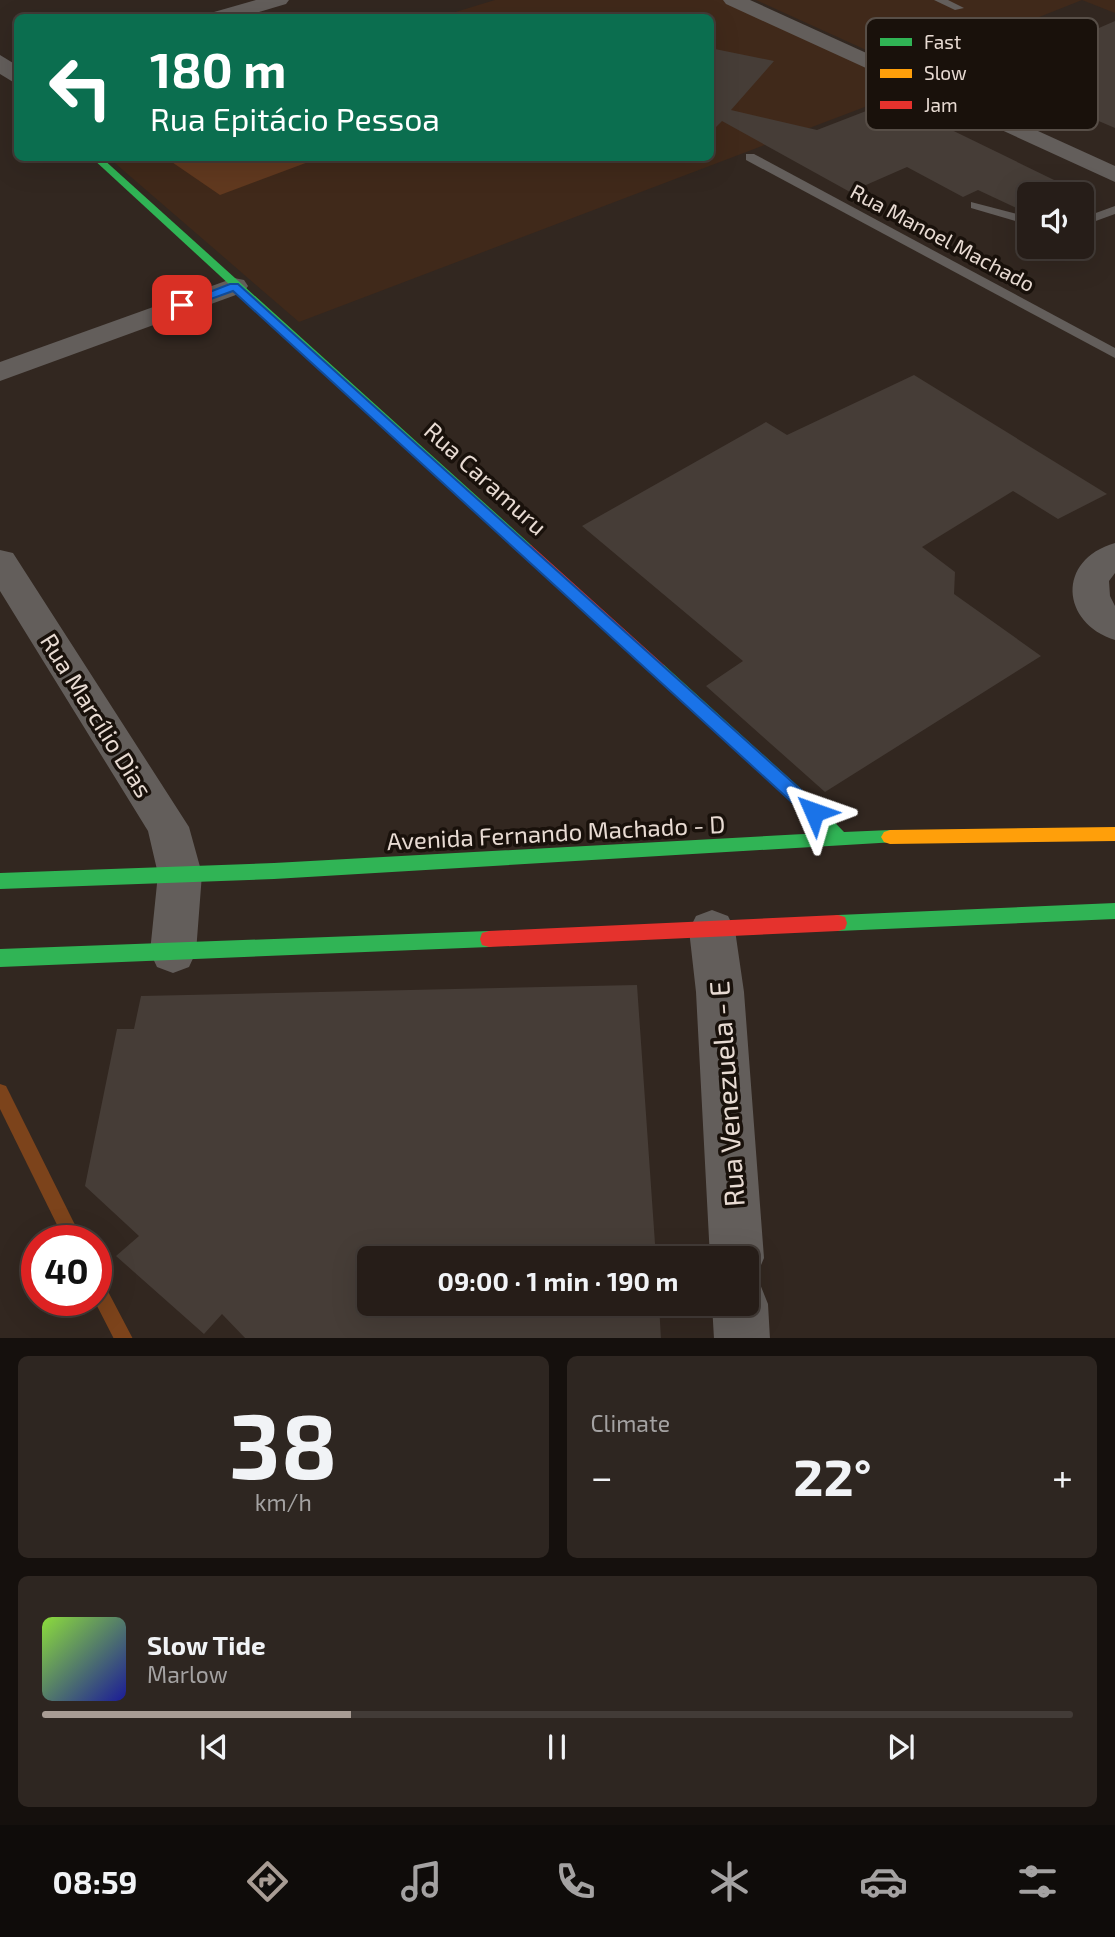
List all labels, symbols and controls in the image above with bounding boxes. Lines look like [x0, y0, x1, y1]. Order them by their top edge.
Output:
legend [866, 18, 1098, 130]
text: Fast [924, 30, 961, 53]
text: 180 m [150, 39, 286, 98]
icon: left [35, 42, 126, 133]
text: Slow [924, 61, 967, 84]
text: Jam [924, 93, 958, 116]
text: Rua Epitácio Pessoa [150, 99, 440, 137]
street label: Rua Manoel Machado [847, 178, 1039, 296]
map controls [1017, 182, 1094, 259]
button: sound [1017, 182, 1094, 259]
pin [152, 275, 212, 335]
icon: arrive [163, 286, 201, 324]
street label: Rua Caramuru [419, 415, 553, 541]
street label: Rua Marcílio Dias [35, 628, 159, 802]
position arrow [777, 775, 851, 849]
street label: Avenida Fernando Machado - D [386, 809, 726, 855]
street label: Rua Venezuela - E [701, 980, 751, 1208]
speed limit sign: 40 [21, 1225, 112, 1316]
text: 09:00 · 1 min · 190 m [438, 1265, 678, 1296]
text: 38 [229, 1388, 337, 1497]
text: Climate [591, 1409, 670, 1437]
text: 22° [793, 1444, 872, 1506]
text: − [591, 1453, 613, 1499]
text: + [1052, 1453, 1073, 1499]
text: km/h [255, 1488, 312, 1516]
text: Slow Tide [147, 1629, 266, 1660]
text: Marlow [147, 1660, 228, 1688]
icon: previous [195, 1728, 233, 1766]
icon: pause [538, 1728, 576, 1766]
icon: next [882, 1728, 920, 1766]
icon: directions [243, 1857, 292, 1906]
icon: music [397, 1857, 446, 1906]
icon: phone [551, 1857, 600, 1906]
icon: climate [705, 1857, 754, 1906]
icon: car [859, 1857, 908, 1906]
icon: filters [1013, 1857, 1062, 1906]
text: 08:59 [53, 1862, 137, 1900]

